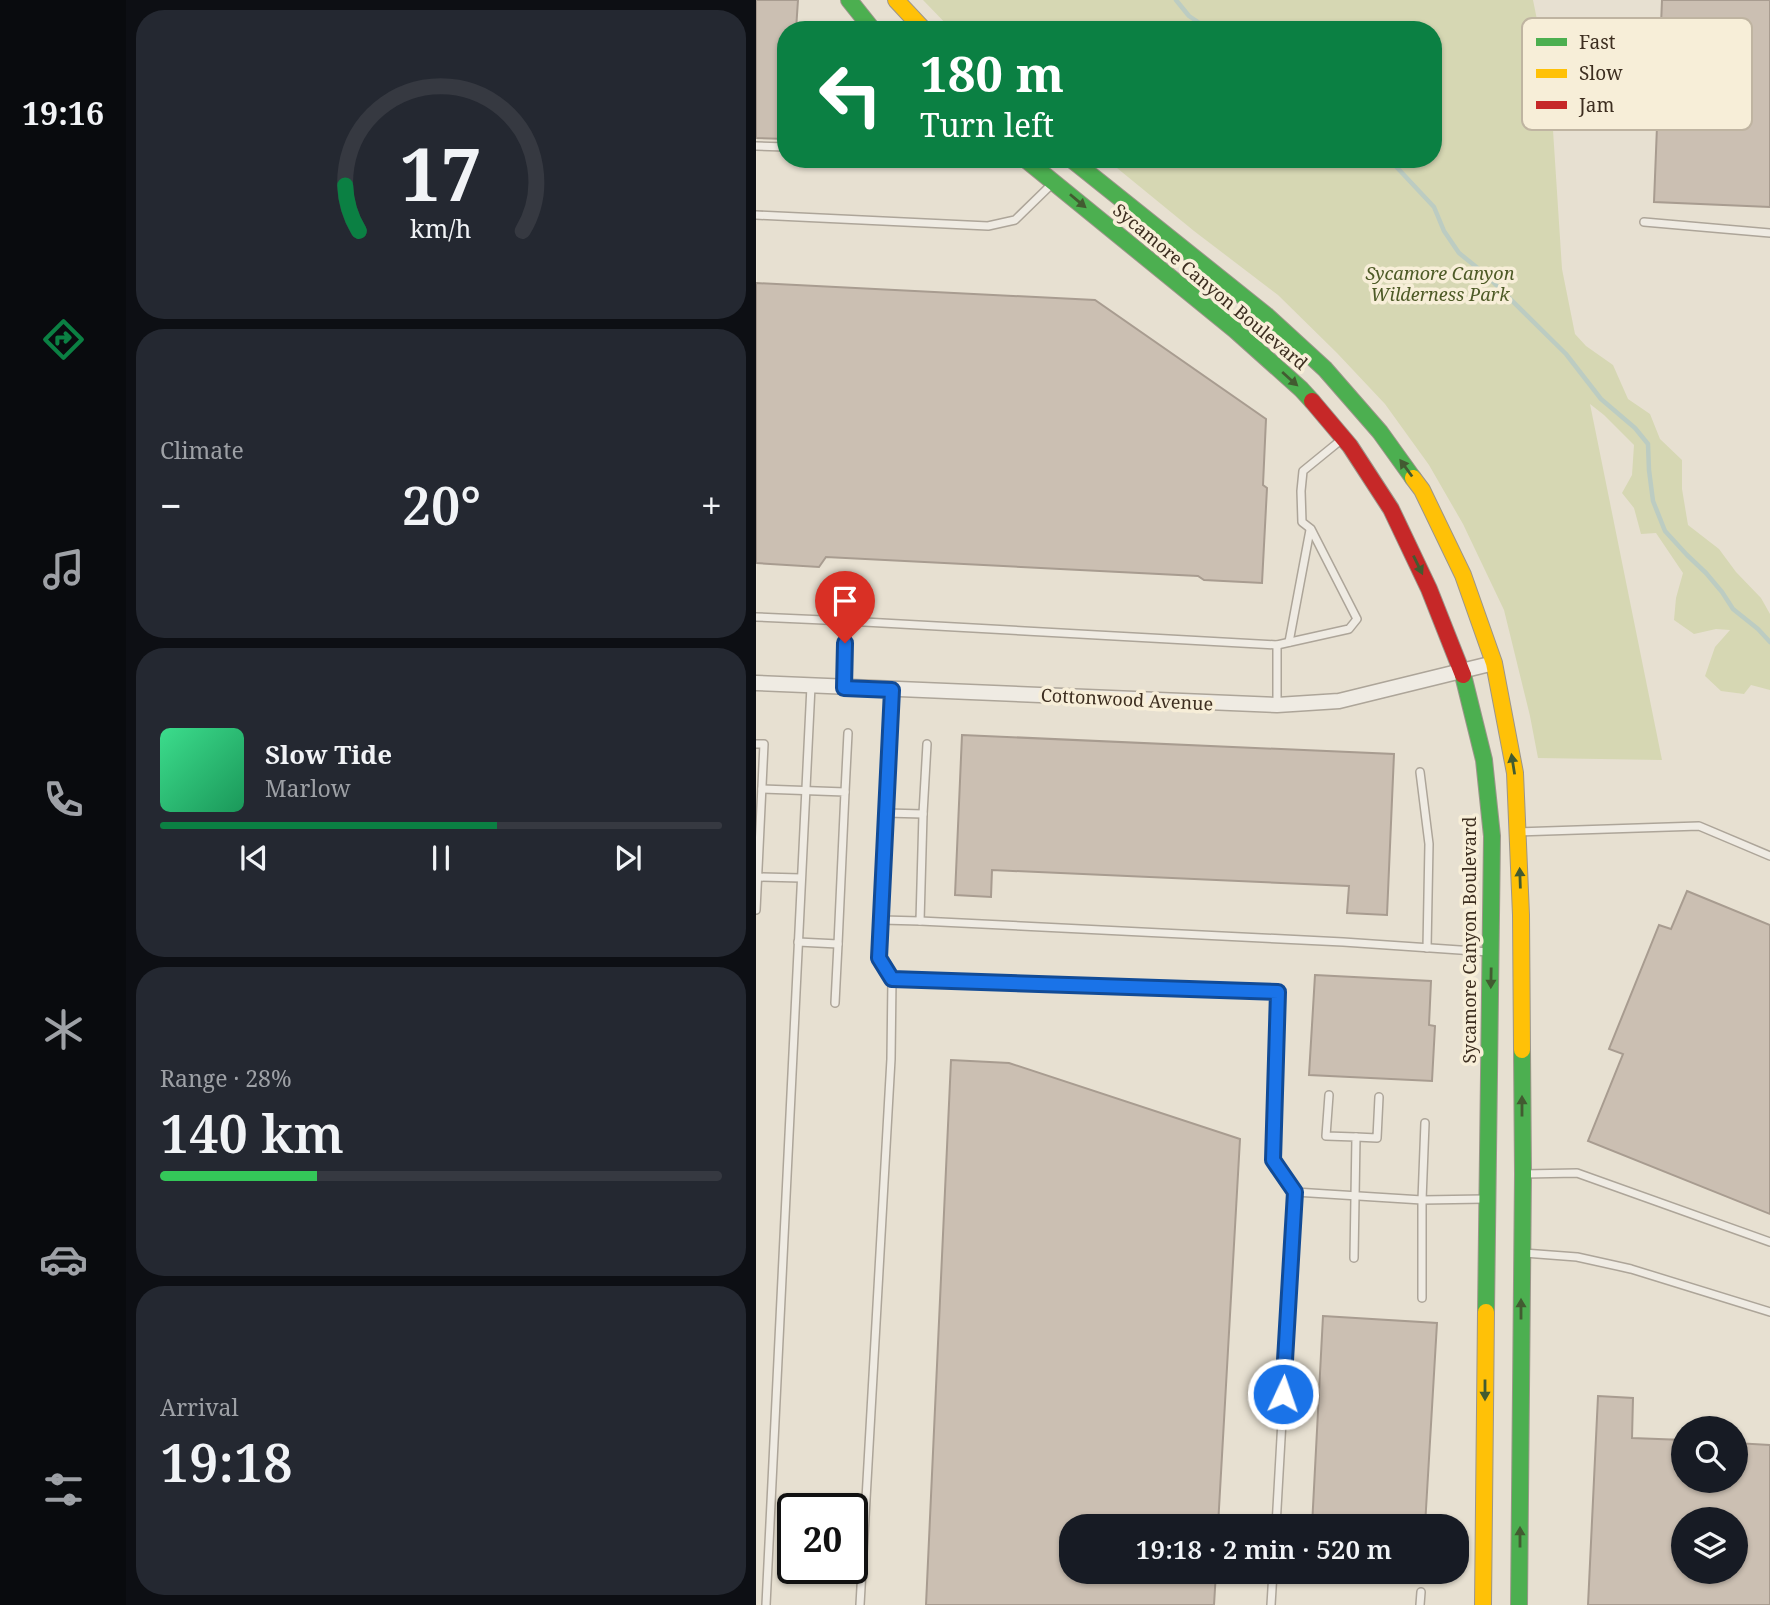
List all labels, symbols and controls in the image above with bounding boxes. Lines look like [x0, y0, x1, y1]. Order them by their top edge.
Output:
legend [1522, 18, 1752, 130]
text: Fast [1579, 29, 1616, 55]
text: 180 m [920, 40, 1064, 106]
icon: left [805, 49, 896, 140]
text: Slow [1579, 60, 1623, 86]
text: 19:16 [22, 91, 104, 134]
text: Jam [1578, 92, 1614, 118]
text: Turn left [920, 103, 1054, 146]
text: 17 [400, 123, 482, 222]
one-way arrow [1069, 194, 1087, 209]
street label: Sycamore Canyon Boulevard [1108, 198, 1313, 375]
text: km/h [410, 210, 472, 244]
park label: Sycamore Canyon Wilderness Park [1366, 261, 1515, 306]
icon: directions [39, 315, 88, 364]
one-way arrow [1281, 371, 1299, 387]
text: Climate [160, 434, 244, 466]
one-way arrow [1399, 459, 1413, 477]
text: 20° [402, 469, 481, 540]
text: − [160, 479, 182, 531]
text: + [701, 479, 722, 531]
icon: music [39, 545, 88, 594]
one-way arrow [1412, 555, 1424, 575]
pin [815, 571, 875, 643]
icon: arrive [826, 582, 864, 620]
street label: Cottonwood Avenue [1040, 683, 1214, 715]
text: Slow Tide [265, 736, 392, 772]
one-way arrow [1507, 753, 1518, 775]
text: Marlow [265, 772, 351, 804]
icon: phone [39, 775, 88, 824]
street label: Sycamore Canyon Boulevard [1457, 817, 1481, 1063]
icon: previous [235, 839, 273, 877]
icon: pause [422, 839, 460, 877]
icon: next [609, 839, 647, 877]
one-way arrow [1515, 867, 1526, 889]
one-way arrow [1485, 967, 1496, 989]
icon: climate [39, 1005, 88, 1054]
text: Range · 28% [160, 1062, 292, 1094]
one-way arrow [1516, 1095, 1528, 1117]
text: 140 km [160, 1097, 344, 1168]
icon: car [39, 1235, 88, 1284]
one-way arrow [1516, 1298, 1527, 1320]
position arrow [1246, 1357, 1320, 1431]
one-way arrow [1479, 1379, 1491, 1401]
text: Arrival [160, 1391, 239, 1423]
map controls [1671, 1416, 1748, 1584]
button: search [1671, 1416, 1748, 1493]
text: 19:18 [160, 1426, 293, 1497]
icon: filters [39, 1465, 88, 1514]
speed limit sign: 20 [777, 1493, 868, 1584]
button: layers [1671, 1507, 1748, 1584]
one-way arrow [1514, 1526, 1526, 1548]
text: 19:18 · 2 min · 520 m [1136, 1531, 1392, 1567]

